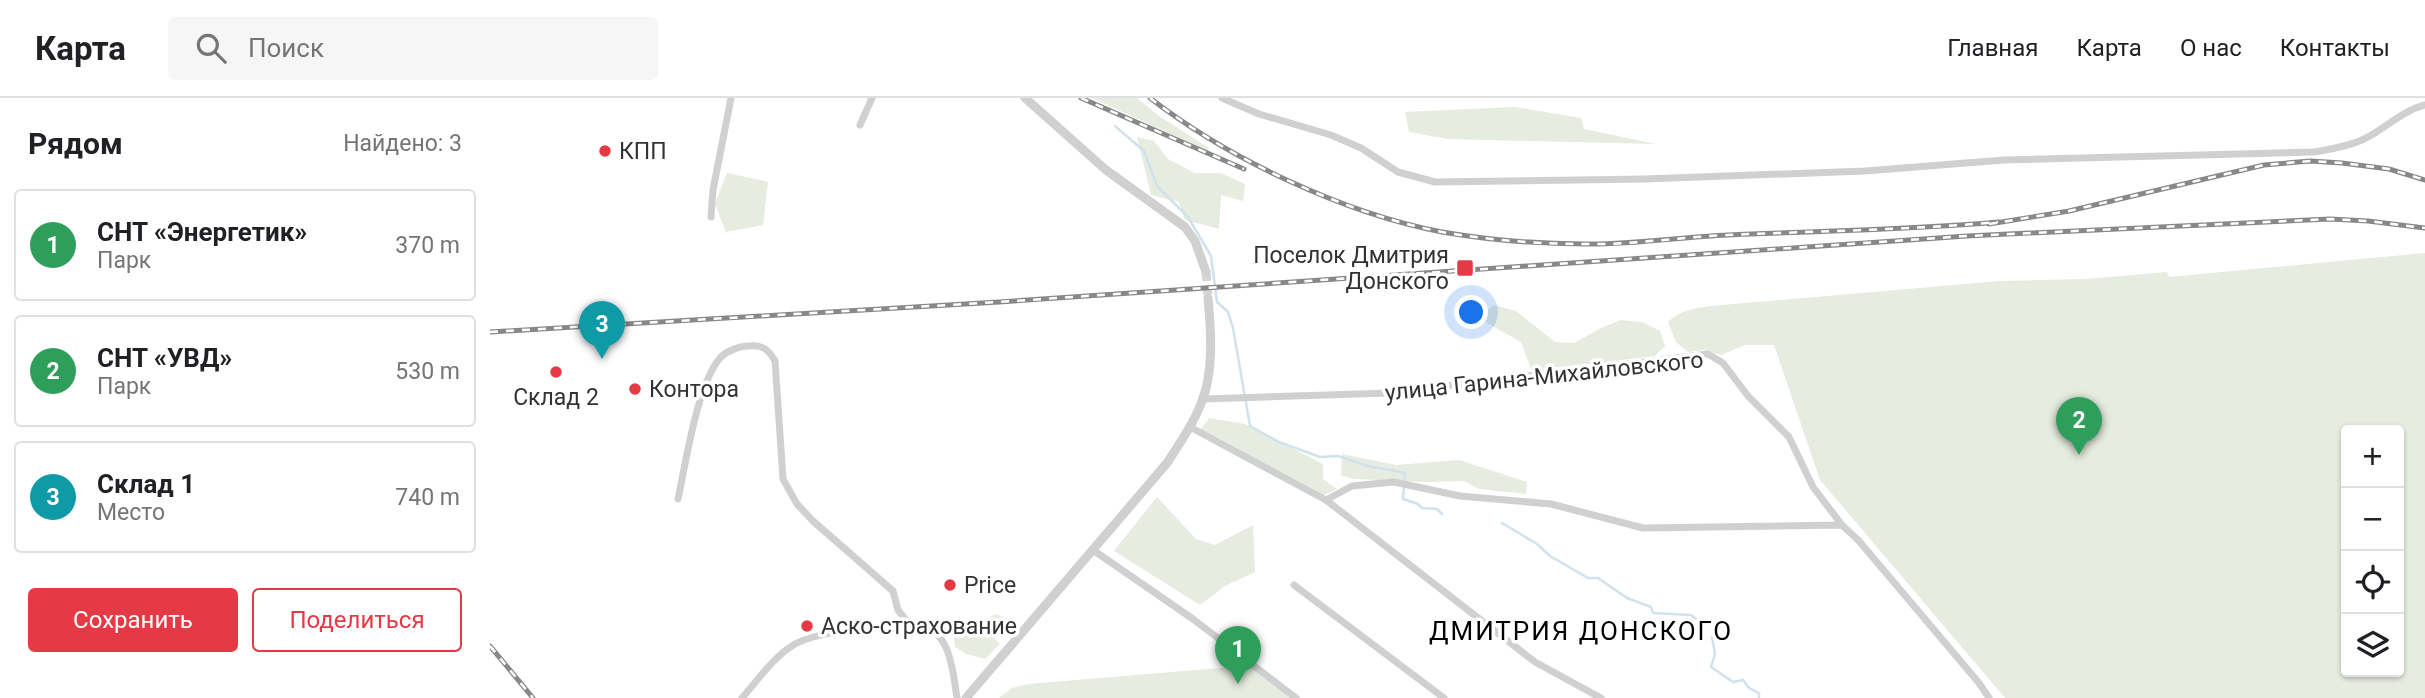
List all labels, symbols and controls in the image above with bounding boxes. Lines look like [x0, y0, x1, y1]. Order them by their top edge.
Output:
search box [168, 17, 658, 80]
text: Карта [35, 29, 126, 68]
icon: search [192, 29, 230, 67]
text: Поиск [248, 33, 324, 63]
text: Главная [1947, 34, 2038, 62]
text: Карта [2076, 34, 2142, 62]
text: О нас [2180, 34, 2242, 62]
text: Контакты [2280, 34, 2390, 62]
text: Рядом [28, 126, 123, 161]
text: Найдено: 3 [343, 130, 462, 157]
place label: КПП [619, 138, 667, 165]
marker: КПП [597, 143, 613, 159]
text: СНТ «Энергетик» [97, 217, 307, 247]
text: 1 [46, 232, 60, 259]
text: 370 m [395, 232, 460, 259]
place label: Поселок Дмитрия Донского [1253, 242, 1449, 295]
text: Парк [97, 247, 151, 274]
marker: Поселок Дмитрия Донского [1455, 258, 1475, 278]
your location [1454, 295, 1488, 329]
pin: 3 [579, 301, 625, 359]
text: СНТ «УВД» [97, 343, 232, 373]
street label: улица Гарина-Михайловского [1383, 346, 1705, 407]
text: 2 [46, 358, 60, 385]
text: 530 m [395, 358, 460, 385]
marker: Склад 2 [548, 364, 564, 380]
text: Парк [97, 373, 151, 400]
place label: Контора [649, 376, 739, 403]
marker: Контора [627, 381, 643, 397]
place label: Склад 2 [513, 384, 599, 411]
pin: 2 [2056, 397, 2102, 455]
map controls [2341, 425, 2404, 677]
button: + [2341, 425, 2404, 488]
text: Склад 1 [97, 469, 195, 499]
text: 3 [46, 484, 60, 511]
text: 740 m [395, 484, 460, 511]
button: − [2341, 488, 2404, 551]
text: Место [97, 499, 165, 526]
button: locate [2341, 551, 2404, 614]
place label: Price [964, 572, 1016, 599]
marker: Price [942, 577, 958, 593]
button: Сохранить [28, 588, 238, 652]
button: Поделиться [252, 588, 462, 652]
place label: Аско-страхование [821, 613, 1017, 640]
button: layers [2341, 614, 2404, 677]
district label: ДМИТРИЯ ДОНСКОГО [1429, 616, 1733, 646]
marker: Аско-страхование [799, 618, 815, 634]
pin: 1 [1215, 626, 1261, 684]

